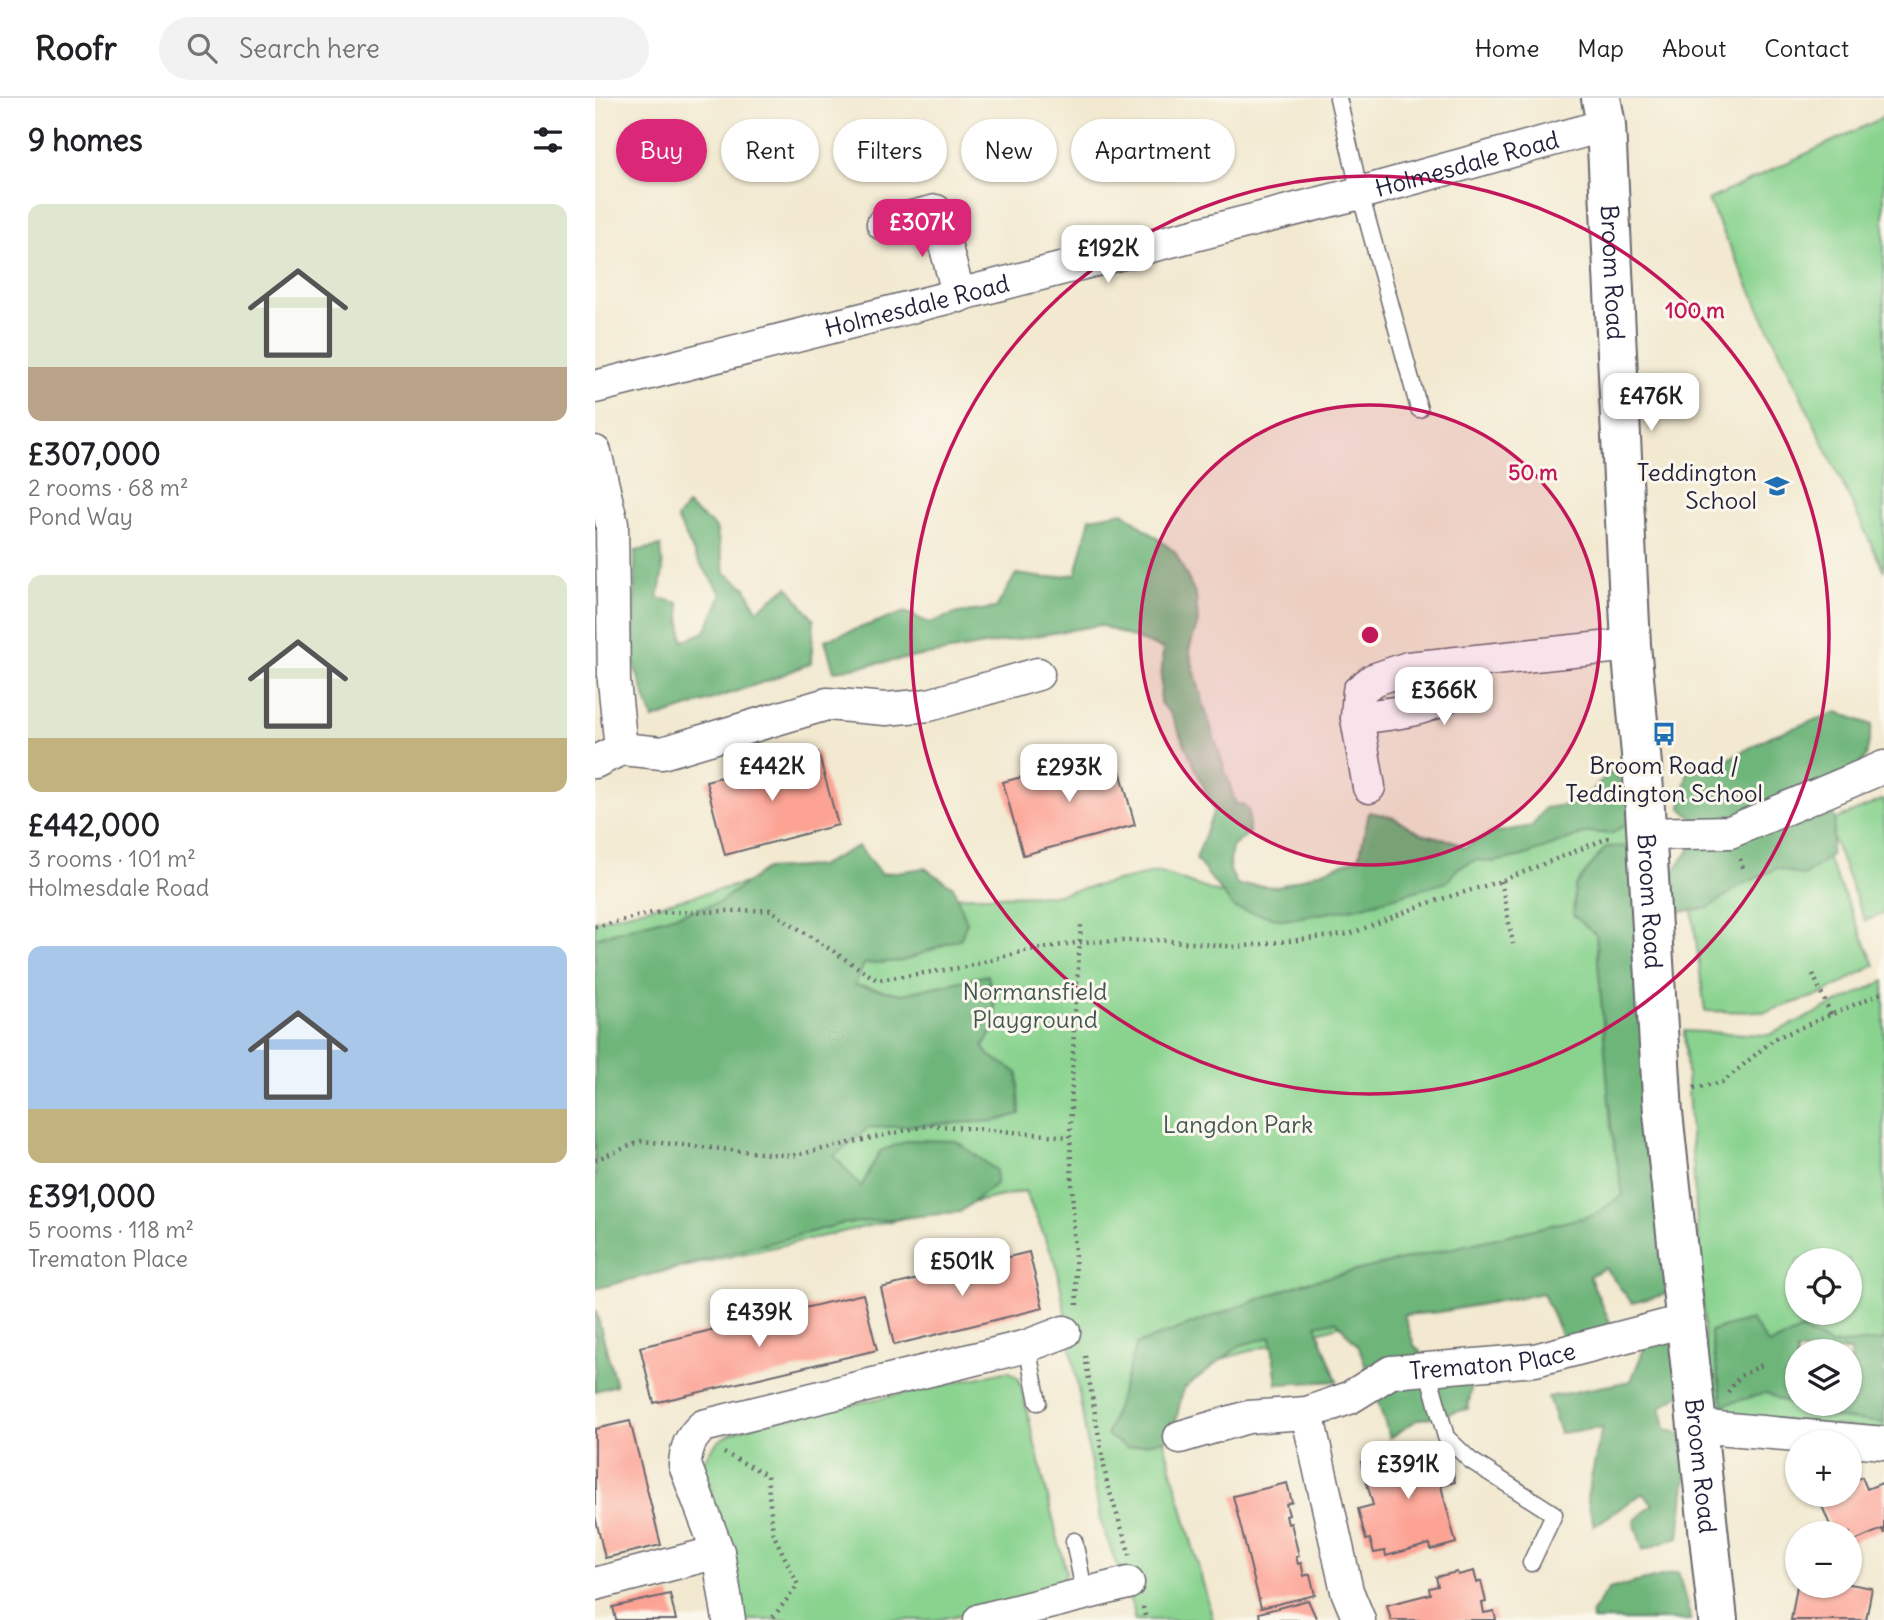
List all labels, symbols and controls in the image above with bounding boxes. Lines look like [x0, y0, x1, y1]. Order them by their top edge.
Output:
search box [159, 17, 649, 80]
text: Roofr [35, 27, 117, 69]
icon: search [183, 29, 221, 67]
text: Search here [239, 32, 380, 65]
text: Home [1475, 33, 1539, 63]
text: Map [1577, 33, 1624, 63]
text: About [1662, 33, 1726, 63]
text: Contact [1764, 33, 1849, 63]
chip: Buy [616, 119, 707, 182]
chip: Rent [721, 119, 819, 182]
chip: Filters [833, 119, 947, 182]
chip: New [961, 119, 1057, 182]
chip: Apartment [1071, 119, 1235, 182]
text: 9 homes [28, 121, 143, 159]
icon: filters [529, 121, 567, 159]
street label: Holmesdale Road [1372, 124, 1562, 203]
pin: £307K [873, 200, 971, 259]
street label: Broom Road [1595, 204, 1631, 341]
text: £307K [889, 207, 955, 236]
pin: £192K [1059, 226, 1157, 285]
text: £192K [1077, 233, 1139, 262]
icon: home [235, 250, 361, 376]
street label: Holmesdale Road [821, 268, 1012, 343]
text: 100 m [1665, 297, 1725, 324]
pin: £476K [1602, 374, 1700, 433]
text: £476K [1619, 381, 1683, 410]
text: £307,000 [28, 435, 161, 473]
place label: Teddington School [1637, 457, 1757, 515]
text: 50 m [1508, 459, 1558, 486]
school or university icon: Teddington School [1763, 472, 1791, 500]
text: 2 rooms · 68 m² [28, 473, 189, 502]
text: Pond Way [28, 502, 133, 531]
icon: home [235, 621, 361, 747]
centre of rings [1358, 623, 1382, 647]
pin: £366K [1395, 668, 1493, 727]
text: £366K [1411, 675, 1477, 704]
bus stop icon: Broom Road / Teddington School [1650, 720, 1678, 748]
pin: £442K [723, 744, 821, 803]
pin: £293K [1020, 744, 1118, 804]
place label: Broom Road / Teddington School [1565, 750, 1763, 808]
text: £442K [739, 751, 805, 780]
text: £293K [1036, 752, 1102, 781]
text: £442,000 [28, 806, 160, 844]
street label: Broom Road [1631, 833, 1669, 970]
text: 3 rooms · 101 m² [28, 844, 196, 873]
text: Holmesdale Road [28, 873, 209, 902]
park label: Normansfield Playground [963, 976, 1107, 1034]
icon: home [235, 992, 361, 1118]
park label: Langdon Park [1163, 1109, 1313, 1139]
text: £391,000 [28, 1177, 156, 1215]
text: 5 rooms · 118 m² [28, 1215, 194, 1244]
pin: £501K [913, 1238, 1011, 1298]
text: Trematon Place [28, 1244, 188, 1273]
text: £501K [930, 1246, 994, 1275]
map controls [1785, 1248, 1862, 1598]
button: locate [1785, 1248, 1862, 1325]
pin: £439K [710, 1290, 808, 1349]
text: £439K [726, 1297, 792, 1326]
street label: Trematon Place [1408, 1335, 1578, 1385]
button: layers [1785, 1339, 1862, 1416]
street label: Broom Road [1679, 1397, 1723, 1535]
button: + [1785, 1430, 1862, 1507]
pin: £391K [1359, 1442, 1457, 1501]
text: £391K [1377, 1449, 1439, 1478]
button: − [1785, 1521, 1862, 1598]

